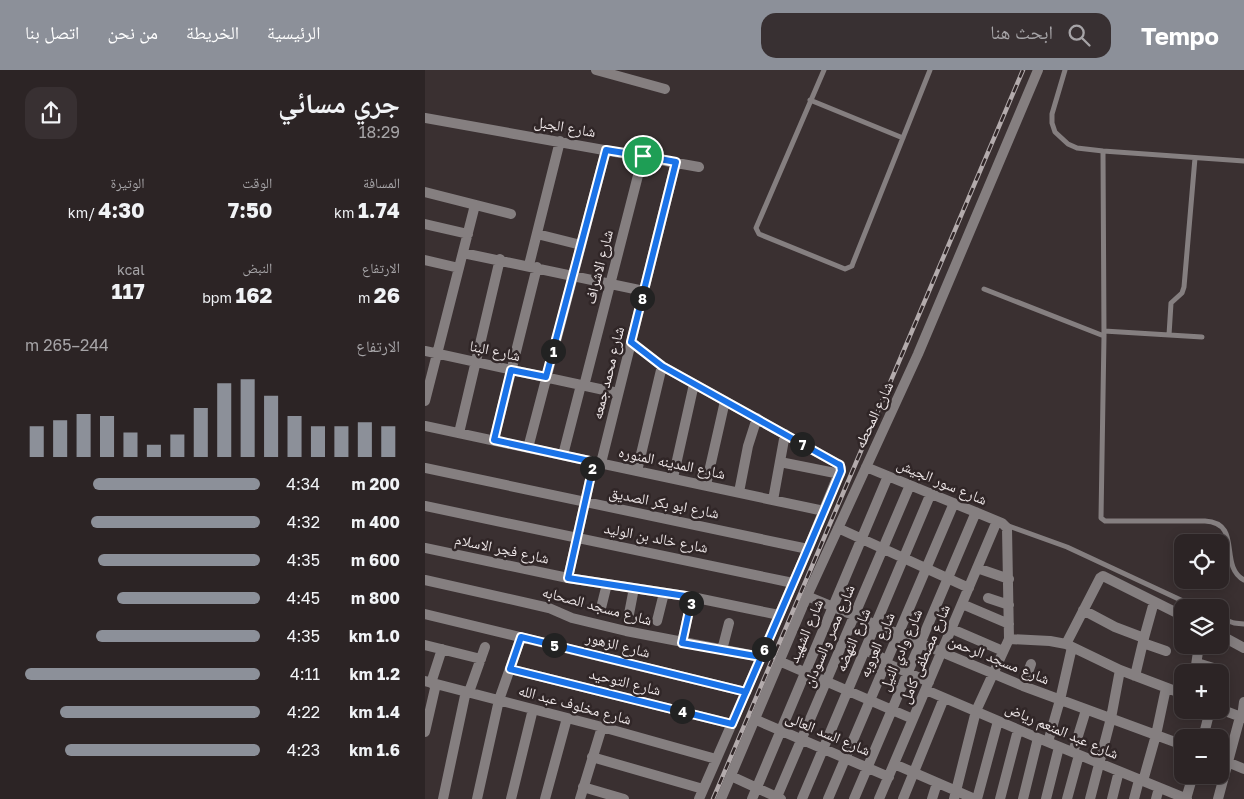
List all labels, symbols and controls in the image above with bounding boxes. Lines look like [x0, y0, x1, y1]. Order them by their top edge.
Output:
search box [761, 13, 1111, 58]
text: ابحث هنا [990, 20, 1053, 43]
text: اتصل بنا [25, 21, 79, 43]
text: من نحن [107, 21, 158, 43]
text: الخريطة [186, 21, 239, 43]
text: الرئيسية [267, 21, 320, 43]
icon: search [1065, 21, 1093, 49]
text: Tempo [1141, 21, 1219, 50]
text: جري مسائي [278, 86, 400, 119]
button: share [25, 87, 77, 139]
street label: شارع الجبل [533, 112, 598, 142]
text: 18:29 [359, 122, 400, 142]
pin [622, 135, 664, 177]
icon: arrive [629, 142, 657, 170]
text: الوتيرة [111, 174, 145, 191]
text: الوقت [242, 174, 272, 191]
text: المسافة [363, 174, 400, 191]
text: 4:30 [98, 197, 145, 223]
text: 7:50 [228, 197, 272, 223]
text: 1.74 [358, 197, 400, 223]
text: /km [68, 204, 98, 221]
text: km [334, 204, 358, 221]
street label: شارع الاشراف [580, 228, 618, 306]
text: النبض [242, 259, 272, 276]
text: الارتفاع [362, 259, 400, 276]
text: kcal [117, 261, 145, 278]
text: 117 [112, 278, 145, 304]
text: 162 [235, 282, 272, 308]
text: 26 [374, 282, 400, 308]
pin: 8 [629, 286, 655, 310]
text: bpm [202, 289, 235, 306]
text: m [358, 289, 374, 306]
text: 8 [638, 290, 647, 307]
street label: شارع محمد جمعه [587, 324, 629, 421]
text: 244–265 m [25, 335, 109, 355]
text: الارتفاع [356, 336, 400, 356]
street label: شارع البنا [468, 336, 522, 366]
pin: 1 [541, 338, 565, 364]
text: 1 [550, 343, 557, 360]
street label: شارع المحطه [850, 378, 898, 452]
pin: 7 [789, 432, 815, 456]
text: 7 [799, 436, 806, 453]
street label: شارع المدينه المنوره [617, 442, 727, 484]
street label: شارع سور الجيش [894, 454, 990, 510]
pin: 2 [579, 456, 605, 480]
text: 2 [588, 460, 597, 477]
text: 4:34 [286, 474, 320, 494]
text: 200 m [351, 474, 400, 494]
street label: شارع ابو بكر الصديق [607, 483, 721, 524]
text: 4:32 [287, 512, 320, 532]
text: 400 m [351, 512, 400, 532]
street label: شارع خالد بن الوليد [602, 518, 710, 558]
street label: شارع فجر الاسلام [453, 529, 551, 569]
map controls [1174, 534, 1229, 784]
button: locate [1174, 534, 1229, 589]
text: 4:35 [287, 550, 320, 570]
text: 600 m [351, 550, 400, 570]
street label: شارع مصر والسودان [798, 581, 860, 690]
street label: شارع مسجد الصحابه [540, 582, 654, 630]
text: 4:45 [286, 588, 320, 608]
text: 800 m [351, 588, 400, 608]
pin: 3 [679, 590, 703, 616]
text: 3 [687, 595, 696, 612]
street label: شارع الشهيد [784, 596, 828, 666]
button: layers [1174, 599, 1229, 654]
street label: شارع مصطفى كامل [895, 601, 955, 707]
street label: شارع النهضه [831, 605, 875, 675]
street label: شارع وادي النيل [875, 606, 929, 695]
street label: شارع العروبه [854, 609, 900, 681]
text: 4:35 [287, 626, 320, 646]
text: 1.0 km [349, 626, 400, 646]
street label: شارع الزهور [583, 627, 652, 663]
street label: شارع مسجد الرحمن [946, 631, 1053, 689]
pin: 5 [541, 632, 567, 658]
pin: 6 [751, 636, 777, 662]
text: 5 [550, 637, 559, 654]
text: 6 [760, 641, 769, 658]
street label: شارع التوحيد [587, 663, 663, 701]
text: 4:11 [290, 664, 320, 684]
text: 1.2 km [350, 664, 400, 684]
button: + [1174, 664, 1229, 719]
street label: شارع مخلوف عبد الله [516, 680, 634, 730]
pin: 4 [669, 698, 695, 724]
street label: شارع عبد المنعم رياض [1002, 698, 1122, 764]
text: 4:22 [287, 702, 320, 722]
text: 1.4 km [349, 702, 400, 722]
text: 4 [678, 703, 687, 720]
street label: شارع السد العالى [783, 707, 873, 761]
button: − [1174, 729, 1229, 784]
text: 4:23 [287, 740, 320, 760]
text: 1.6 km [349, 740, 400, 760]

